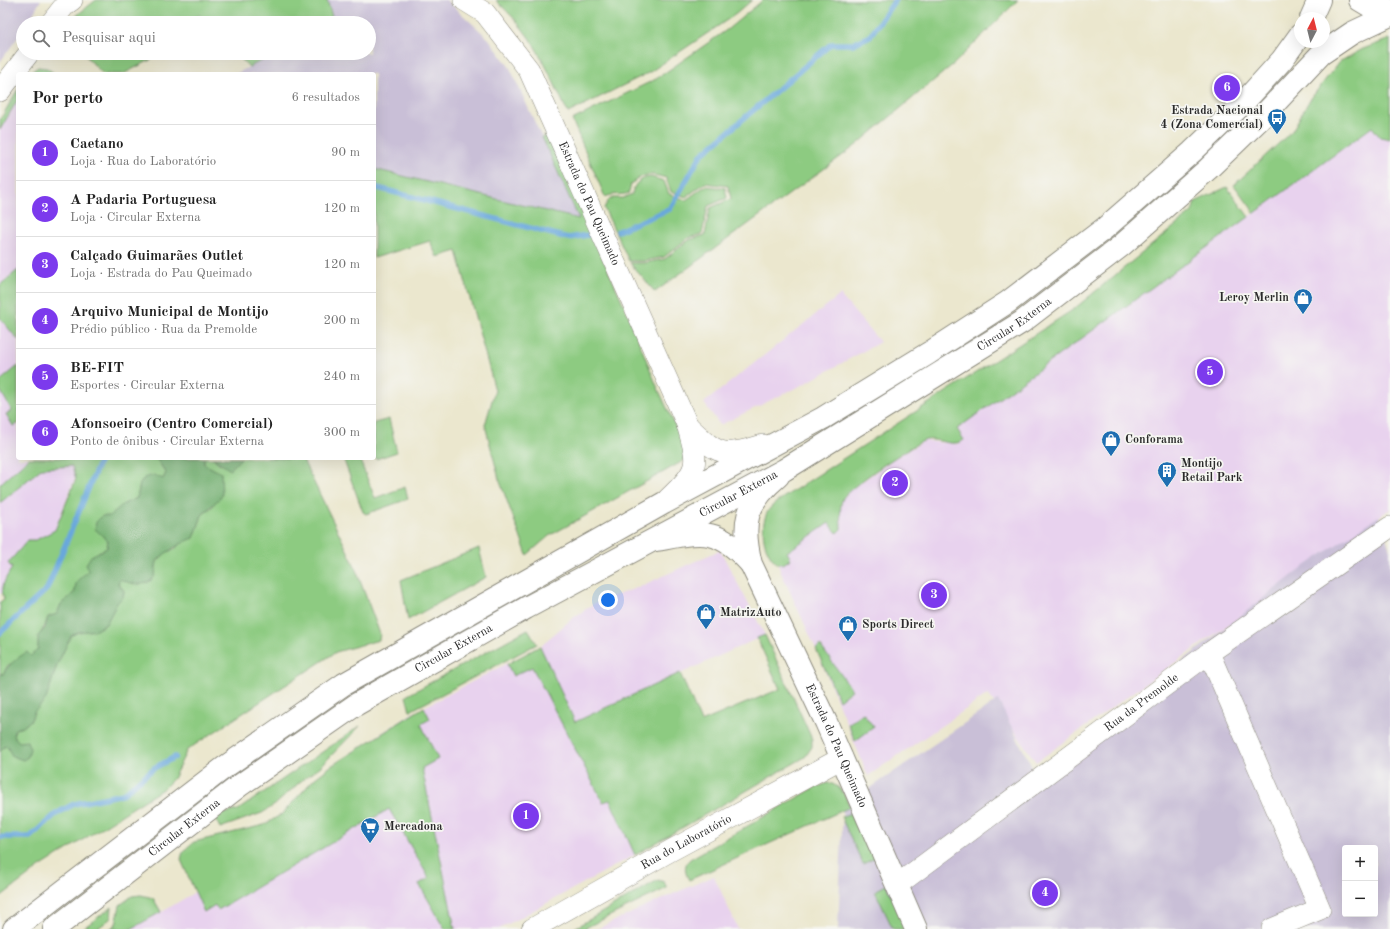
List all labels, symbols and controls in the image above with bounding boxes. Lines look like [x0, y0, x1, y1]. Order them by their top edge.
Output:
north arrow [1294, 12, 1330, 48]
search box [16, 16, 376, 60]
icon: search [30, 27, 52, 49]
text: Pesquisar aqui [62, 31, 156, 46]
pin: 6 [1214, 73, 1240, 103]
text: Por perto [32, 90, 103, 107]
text: 6 resultados [292, 91, 360, 104]
place label: Estrada Nacional 4 (Zona Comercial) [1160, 105, 1263, 131]
bus stop icon: Estrada Nacional 4 (Zona Comercial) [1266, 107, 1288, 135]
text: Caetano [70, 137, 124, 152]
street label: Estrada do Pau Queimado [556, 140, 622, 267]
text: 1 [41, 146, 49, 159]
text: 90 m [331, 146, 360, 159]
text: Loja · Rua do Laboratório [70, 155, 216, 168]
text: A Padaria Portuguesa [70, 193, 217, 208]
text: 2 [41, 202, 49, 215]
text: 120 m [323, 202, 360, 215]
text: Loja · Circular Externa [70, 211, 201, 224]
text: Calçado Guimarães Outlet [70, 249, 243, 264]
text: 3 [41, 258, 49, 271]
text: 120 m [323, 258, 360, 271]
text: Loja · Estrada do Pau Queimado [70, 267, 252, 280]
shop icon: Leroy Merlin [1292, 287, 1314, 315]
place label: Leroy Merlin [1219, 292, 1289, 304]
street label: Circular Externa [975, 295, 1054, 354]
text: Arquivo Municipal de Montijo [70, 305, 269, 320]
text: 4 [41, 314, 49, 327]
text: 200 m [323, 314, 360, 327]
text: Prédio público · Rua da Premolde [70, 323, 257, 336]
pin: 5 [1197, 357, 1223, 387]
text: BE-FIT [70, 361, 124, 376]
text: 5 [41, 370, 49, 383]
text: 240 m [323, 370, 360, 383]
text: Esportes · Circular Externa [70, 379, 224, 392]
text: Afonsoeiro (Centro Comercial) [70, 417, 273, 432]
text: 6 [41, 426, 49, 439]
text: 300 m [323, 426, 360, 439]
shop icon: Conforama [1100, 429, 1122, 457]
place label: Conforama [1125, 434, 1183, 446]
text: Ponto de ônibus · Circular Externa [70, 435, 264, 448]
place label: Montijo Retail Park [1181, 458, 1243, 484]
building icon: Montijo Retail Park [1156, 460, 1178, 488]
street label: Circular Externa [697, 468, 780, 520]
pin: 2 [882, 468, 908, 498]
pin: 3 [921, 580, 947, 610]
your location [598, 590, 618, 610]
shop icon: MatrizAuto [695, 602, 717, 630]
place label: MatrizAuto [720, 607, 782, 619]
shop icon: Sports Direct [837, 614, 859, 642]
place label: Sports Direct [862, 619, 935, 631]
street label: Circular Externa [413, 622, 495, 676]
street label: Rua da Premolde [1102, 671, 1181, 734]
street label: Estrada do Pau Queimado [803, 682, 869, 810]
street label: Circular Externa [146, 797, 223, 859]
pin: 1 [513, 801, 539, 831]
street label: Rua do Laboratório [639, 813, 734, 872]
supermarket icon: Mercadona [359, 816, 381, 844]
place label: Mercadona [384, 821, 443, 833]
map controls [1342, 845, 1378, 917]
button: + [1342, 845, 1378, 881]
pin: 4 [1032, 878, 1058, 908]
button: − [1342, 881, 1378, 917]

